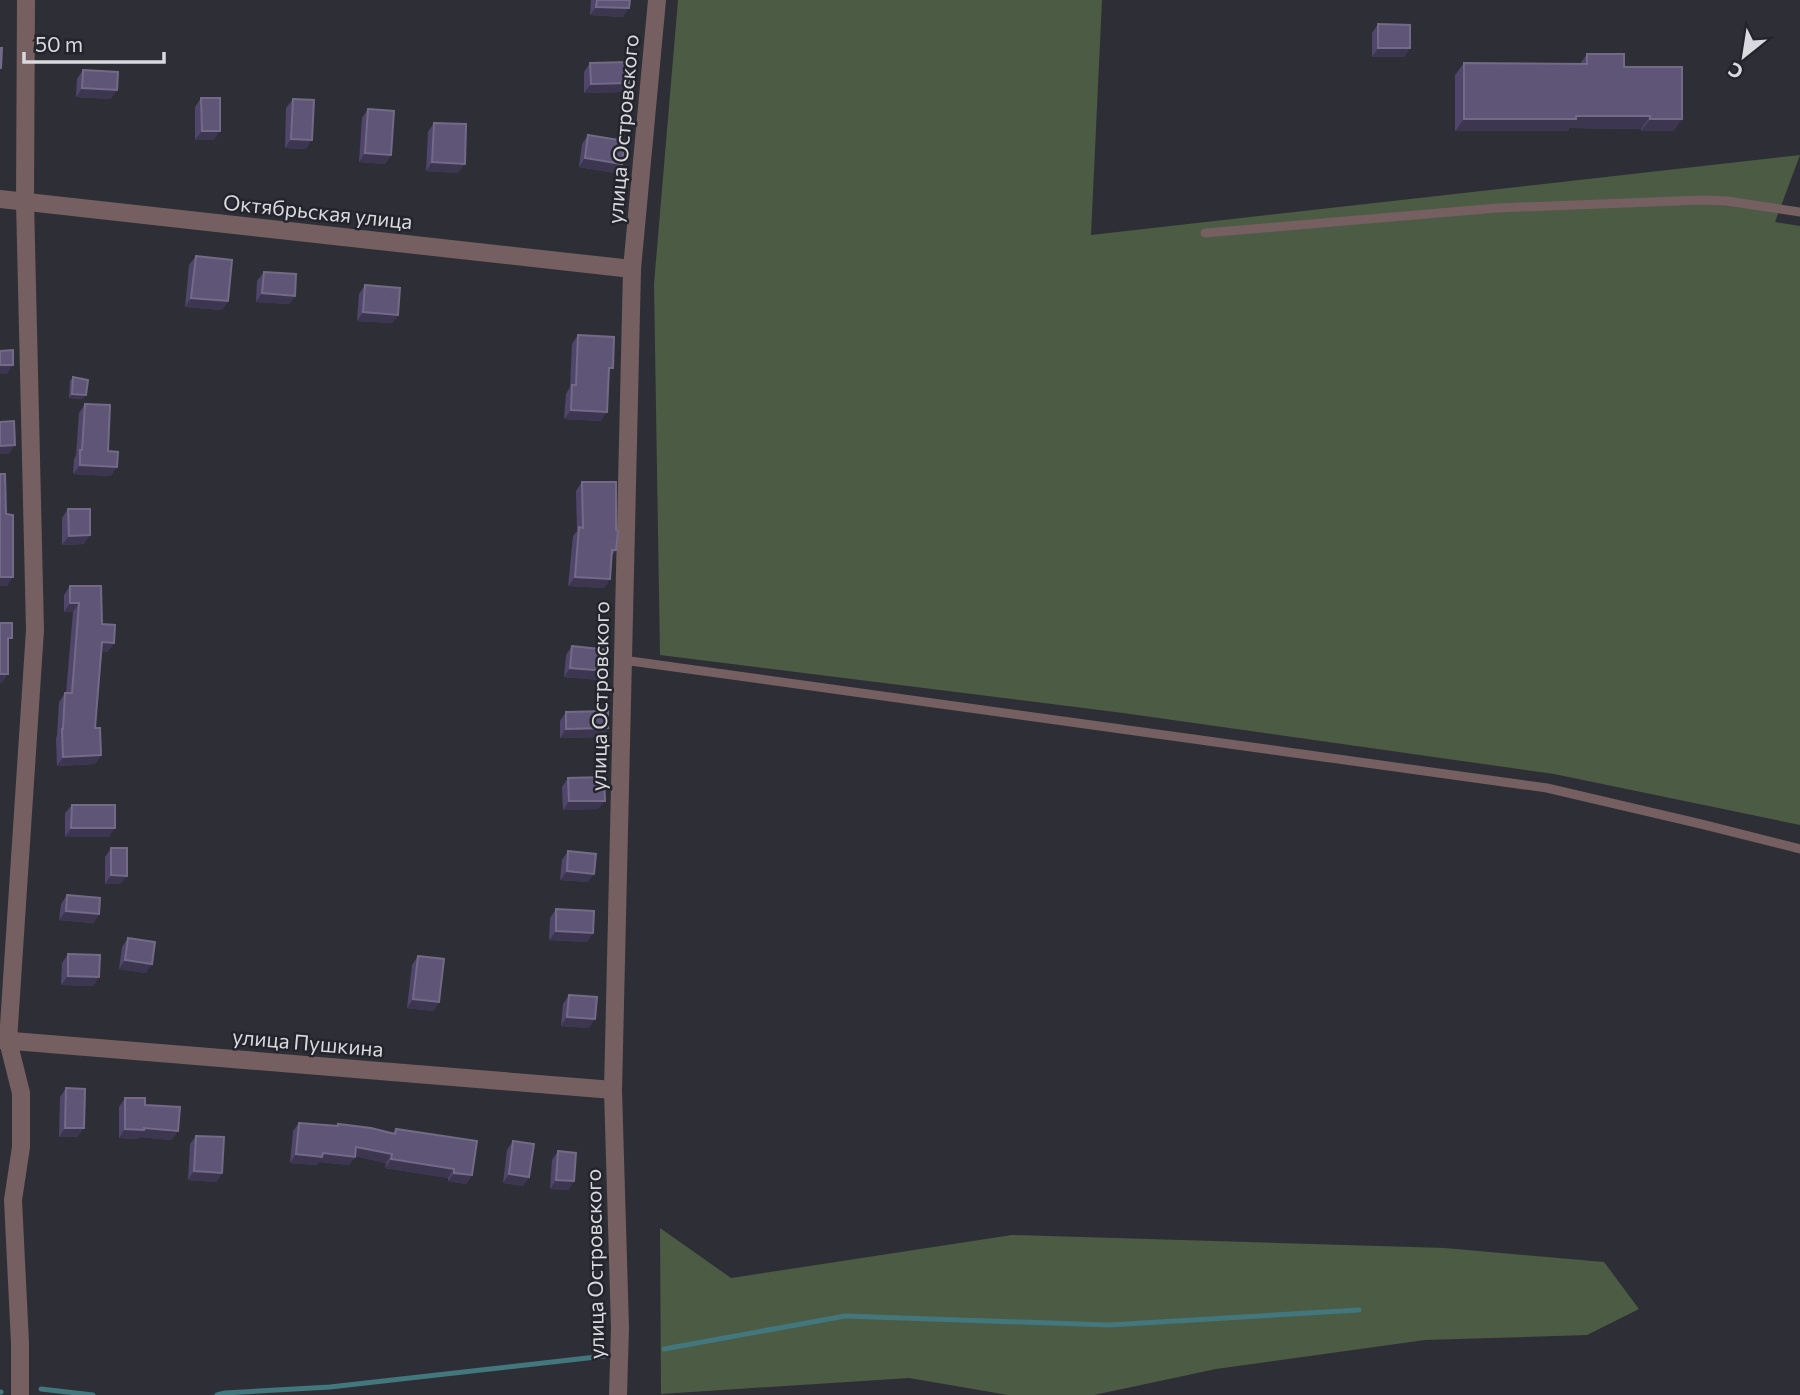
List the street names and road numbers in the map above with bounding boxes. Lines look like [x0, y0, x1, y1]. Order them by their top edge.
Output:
street label: улица Островского [601, 33, 643, 225]
street label: Октябрьская улица [222, 189, 414, 233]
street label: улица Островского [585, 601, 613, 791]
street label: улица Пушкина [231, 1023, 385, 1061]
street label: улица Островского [580, 1169, 608, 1359]

